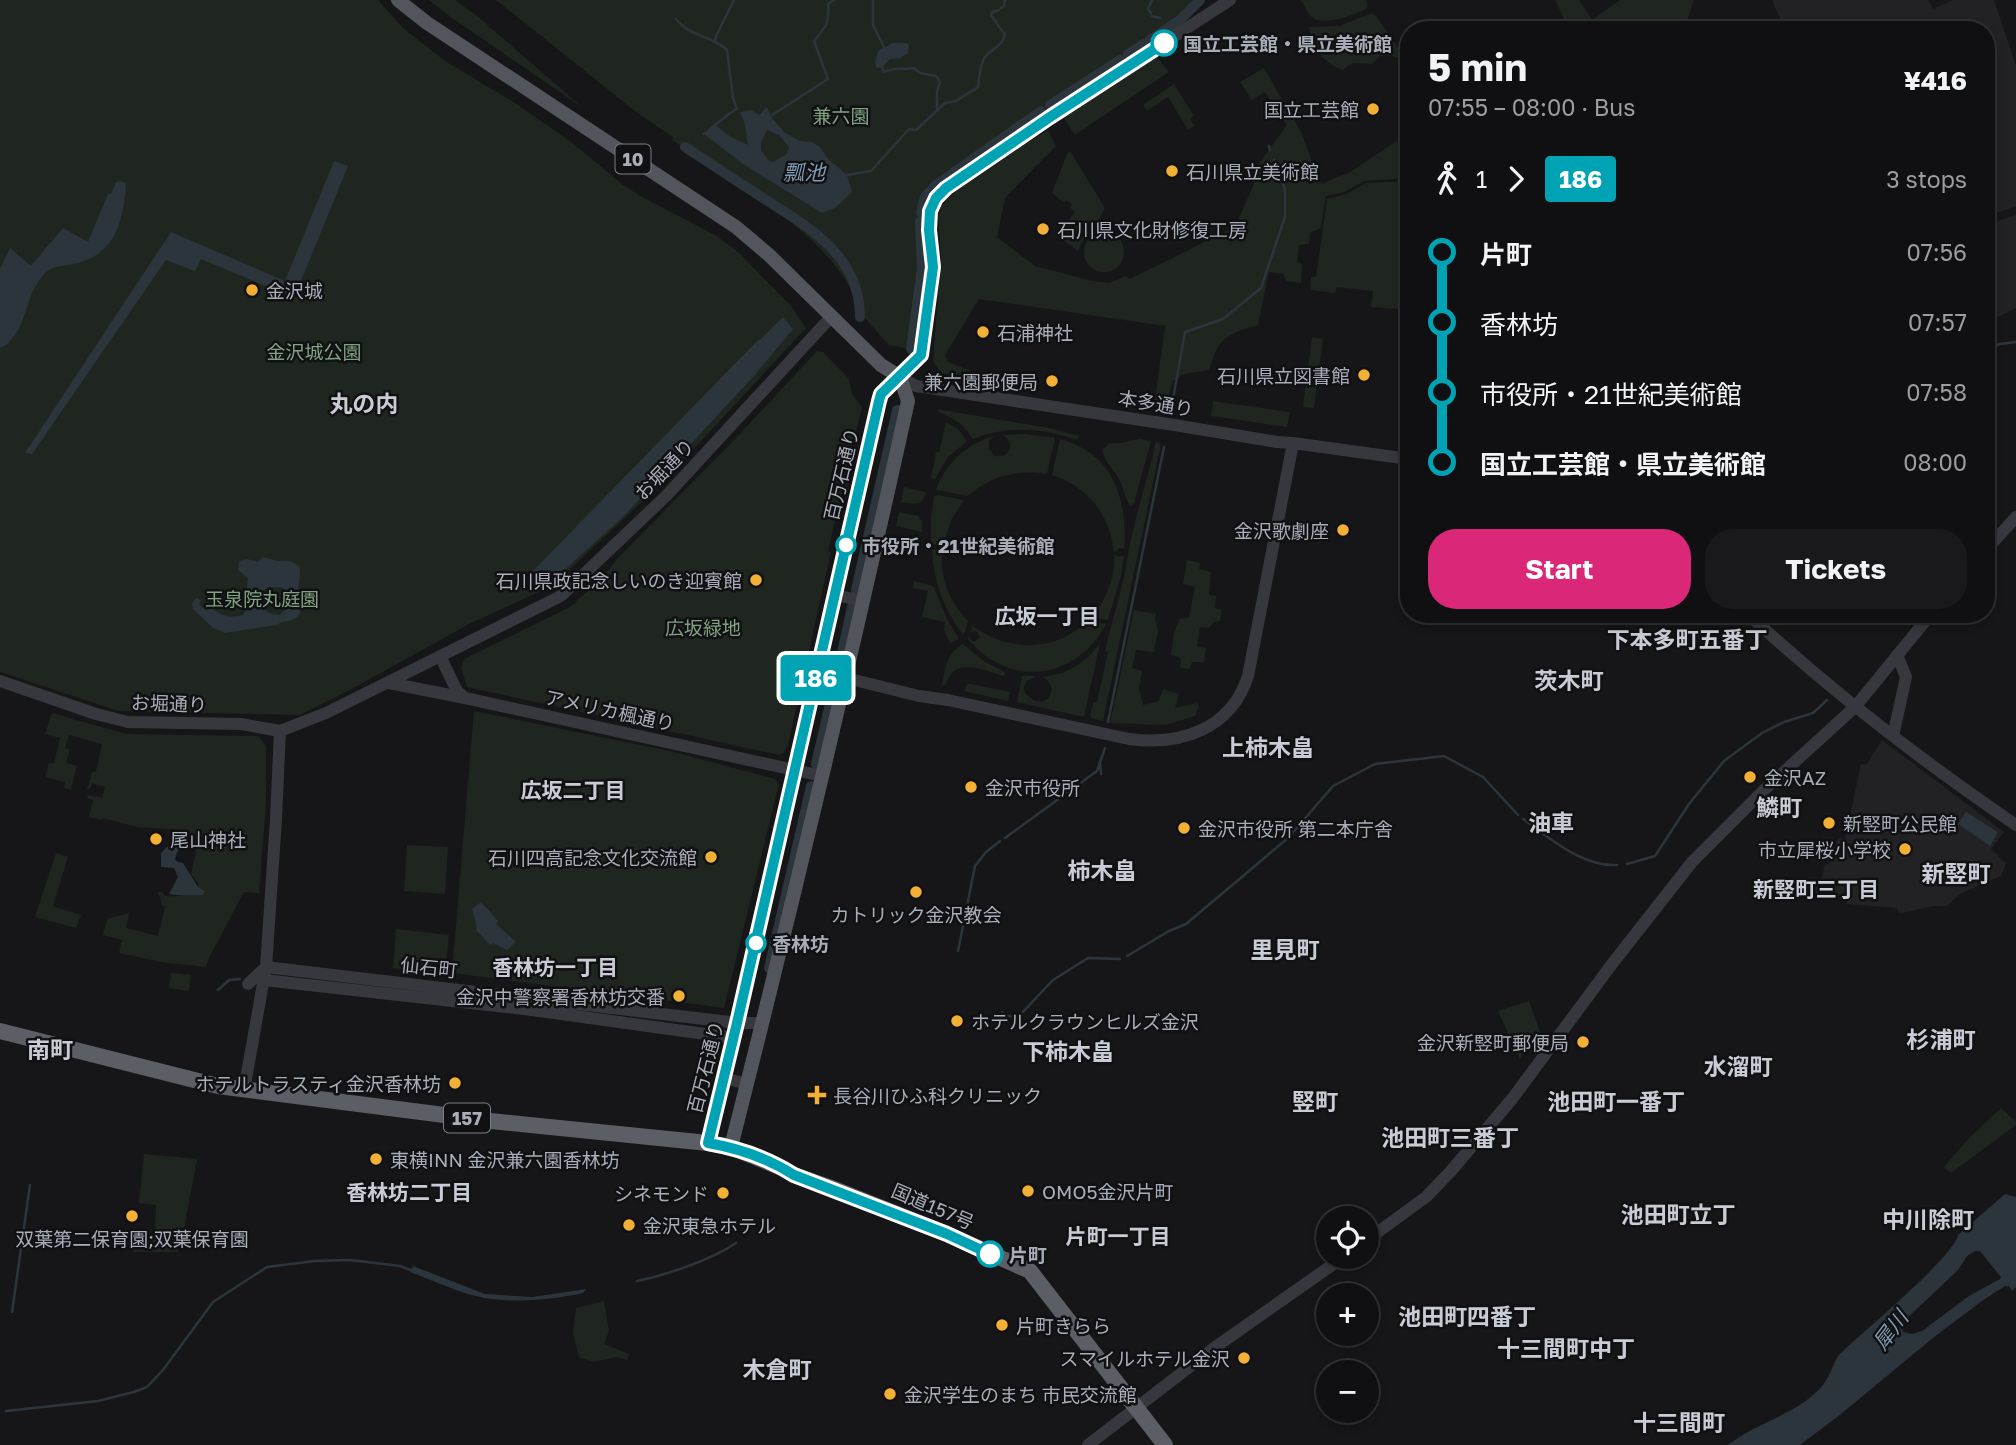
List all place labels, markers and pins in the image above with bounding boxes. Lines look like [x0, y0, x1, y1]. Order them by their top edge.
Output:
marker: 国立工芸館・県立美術館 [1151, 30, 1177, 56]
place label: 国立工芸館・県立美術館 [1183, 32, 1392, 55]
place label: 国立工芸館 [1264, 98, 1359, 121]
marker: 国立工芸館 [1365, 101, 1381, 117]
place label: 石川県立美術館 [1186, 160, 1319, 183]
marker: 石川県立美術館 [1164, 163, 1180, 179]
place label: 石川県文化財修復工房 [1057, 218, 1247, 241]
marker: 石川県文化財修復工房 [1035, 221, 1051, 237]
place label: 金沢城 [266, 279, 323, 302]
marker: 金沢城 [244, 282, 260, 298]
place label: 石浦神社 [997, 321, 1073, 344]
marker: 石浦神社 [975, 324, 991, 340]
place label: 石川県立図書館 [1217, 364, 1350, 387]
marker: 石川県立図書館 [1356, 367, 1372, 383]
place label: 兼六園郵便局 [924, 370, 1038, 393]
marker: 兼六園郵便局 [1044, 373, 1060, 389]
place label: 金沢歌劇座 [1234, 519, 1329, 542]
marker: 金沢歌劇座 [1335, 522, 1351, 538]
place label: 市役所・21世紀美術館 [862, 534, 1054, 557]
marker: 市役所・21世紀美術館 [836, 535, 856, 555]
place label: 石川県政記念しいのき迎賓館 [496, 569, 742, 592]
marker: 石川県政記念しいのき迎賓館 [748, 572, 764, 588]
place label: 金沢AZ [1764, 766, 1826, 789]
marker: 金沢AZ [1742, 769, 1758, 785]
place label: 金沢市役所 [985, 776, 1080, 799]
marker: 金沢市役所 [963, 779, 979, 795]
place label: 新竪町公民館 [1843, 812, 1957, 835]
marker: 新竪町公民館 [1821, 815, 1837, 831]
place label: 金沢市役所 第二本庁舎 [1198, 817, 1393, 840]
marker: 金沢市役所 第二本庁舎 [1176, 820, 1192, 836]
place label: 尾山神社 [170, 828, 246, 851]
marker: 尾山神社 [148, 831, 164, 847]
place label: 市立犀桜小学校 [1758, 838, 1891, 861]
marker: 市立犀桜小学校 [1897, 841, 1913, 857]
place label: 石川四高記念文化交流館 [488, 846, 697, 869]
marker: 石川四高記念文化交流館 [703, 849, 719, 865]
marker: カトリック金沢教会 [908, 884, 924, 900]
place label: カトリック金沢教会 [830, 903, 1002, 926]
place label: 香林坊 [772, 932, 829, 955]
marker: 香林坊 [746, 933, 766, 953]
place label: 金沢中警察署香林坊交番 [456, 985, 665, 1008]
marker: 金沢中警察署香林坊交番 [671, 988, 687, 1004]
place label: ホテルクラウンヒルズ金沢 [971, 1010, 1199, 1033]
marker: ホテルクラウンヒルズ金沢 [949, 1013, 965, 1029]
place label: 金沢新竪町郵便局 [1417, 1031, 1569, 1054]
marker: 金沢新竪町郵便局 [1575, 1034, 1591, 1050]
place label: ホテルトラスティ金沢香林坊 [196, 1072, 441, 1095]
marker: ホテルトラスティ金沢香林坊 [447, 1075, 463, 1091]
place label: 長谷川ひふ科クリニック [833, 1084, 1042, 1107]
marker: 長谷川ひふ科クリニック [807, 1085, 827, 1105]
place label: 東横INN 金沢兼六園香林坊 [390, 1148, 620, 1171]
marker: 東横INN 金沢兼六園香林坊 [368, 1151, 384, 1167]
place label: OMO5金沢片町 [1042, 1180, 1173, 1203]
place label: シネモンド [614, 1182, 709, 1205]
marker: OMO5金沢片町 [1020, 1183, 1036, 1199]
marker: シネモンド [715, 1185, 731, 1201]
marker: 双葉第二保育園;双葉保育園 [124, 1208, 140, 1224]
place label: 金沢東急ホテル [643, 1214, 776, 1237]
marker: 金沢東急ホテル [621, 1217, 637, 1233]
place label: 双葉第二保育園;双葉保育園 [15, 1227, 249, 1250]
marker: 片町 [977, 1241, 1003, 1267]
place label: 片町 [1009, 1243, 1047, 1266]
place label: 片町きらら [1016, 1314, 1111, 1337]
marker: 片町きらら [994, 1317, 1010, 1333]
place label: スマイルホテル金沢 [1060, 1347, 1230, 1370]
marker: スマイルホテル金沢 [1236, 1350, 1252, 1366]
place label: 金沢学生のまち 市民交流館 [904, 1383, 1137, 1406]
marker: 金沢学生のまち 市民交流館 [882, 1386, 898, 1402]

